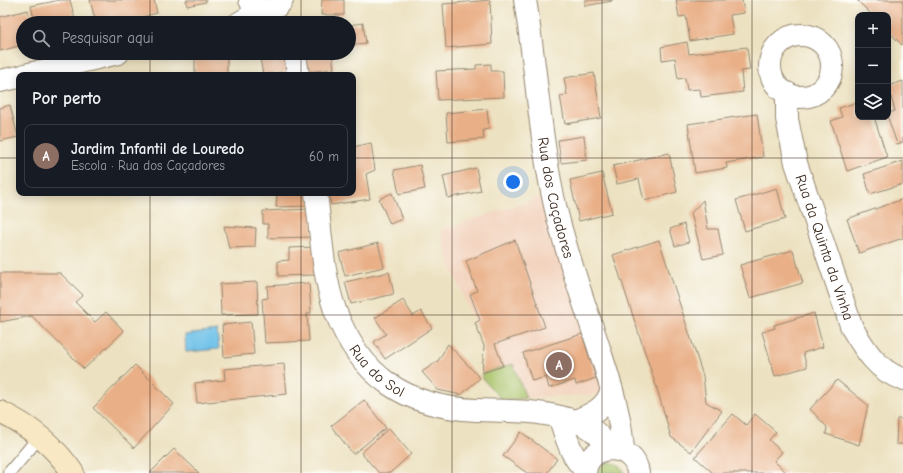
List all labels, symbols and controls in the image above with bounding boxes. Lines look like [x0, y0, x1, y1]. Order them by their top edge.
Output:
map controls [855, 12, 891, 120]
button: + [855, 12, 891, 48]
search box [16, 16, 356, 60]
icon: search [30, 27, 52, 49]
text: Pesquisar aqui [62, 29, 154, 47]
button: − [855, 48, 891, 84]
button: layers [855, 84, 891, 120]
text: Por perto [32, 89, 101, 108]
street label: Rua dos Caçadores [534, 136, 578, 260]
text: Jardim Infantil de Louredo [71, 140, 244, 158]
text: A [42, 149, 50, 164]
text: 60 m [309, 149, 339, 164]
text: Escola · Rua dos Caçadores [71, 158, 225, 173]
your location [503, 172, 523, 192]
street label: Rua da Quinta da Vinha [792, 172, 858, 323]
street label: Rua do Sol [345, 341, 408, 401]
pin: A [546, 350, 572, 380]

